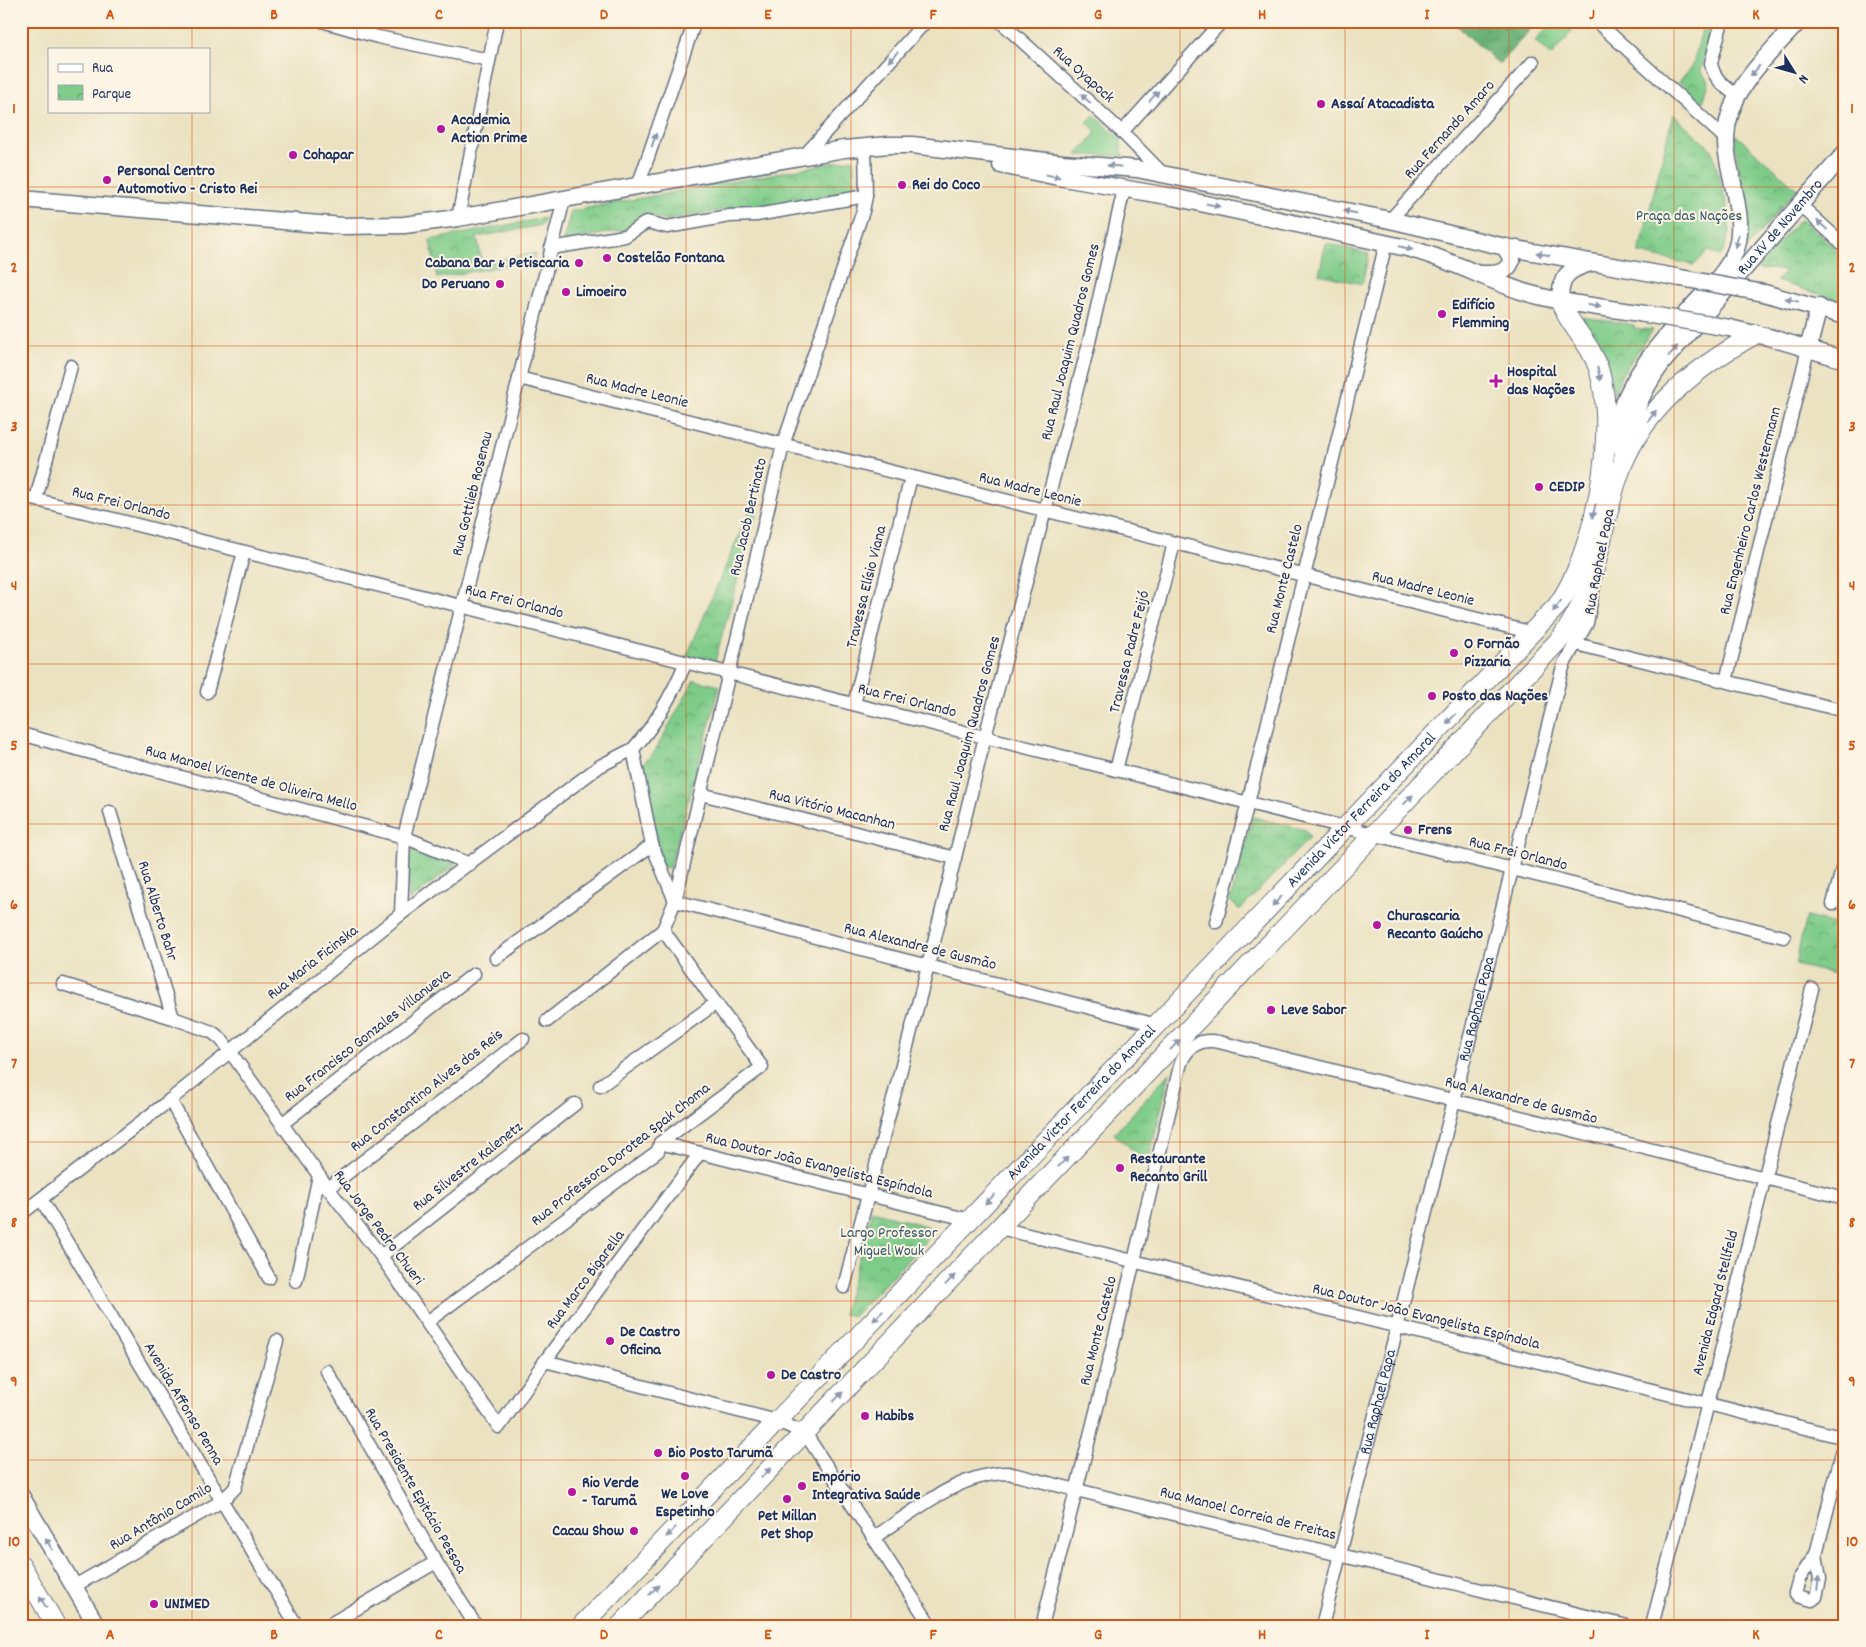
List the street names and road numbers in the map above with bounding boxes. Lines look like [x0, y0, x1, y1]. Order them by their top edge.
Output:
street label: Rua Oyapock [1047, 41, 1119, 109]
street label: Rua Fernando Amaro [1399, 75, 1501, 185]
street label: Rua XV de Novembro [1732, 174, 1829, 280]
street label: Rua Raul Joaquim Quadros Gomes [1035, 241, 1107, 443]
street label: Rua Madre Leonie [583, 367, 691, 415]
street label: Rua Engenheiro Carlos Westermann [1714, 405, 1788, 617]
street label: Rua Gottlieb Rosenau [446, 429, 500, 559]
street label: Rua Jacob Bertinato [724, 456, 774, 578]
street label: Rua Madre Leonie [976, 466, 1084, 514]
street label: Rua Frei Orlando [69, 481, 173, 527]
street label: Rua Raphael Papa [1578, 507, 1622, 617]
street label: Rua Monte Castelo [1260, 522, 1310, 636]
street label: Travessa Elísio Viana [841, 523, 893, 651]
street label: Rua Madre Leonie [1369, 565, 1477, 613]
street label: Rua Frei Orlando [462, 579, 566, 625]
street label: Travessa Padre Feijó [1104, 588, 1156, 716]
street label: Rua Raul Joaquim Quadros Gomes [933, 633, 1007, 835]
street label: Rua Frei Orlando [855, 678, 959, 724]
street label: Avenida Victor Ferreira do Amaral [1282, 727, 1442, 893]
street label: Rua Manoel Vicente de Oliveira Mello [142, 740, 360, 818]
street label: Rua Vitório Macanhan [766, 783, 898, 837]
street label: Rua Frei Orlando [1466, 831, 1570, 877]
street label: Rua Alberto Bahr [131, 858, 183, 964]
street label: Rua Alexandre de Gusmão [841, 917, 999, 977]
street label: Rua Maria Ficinska [262, 920, 364, 1006]
street label: Rua Raphael Papa [1453, 954, 1501, 1064]
street label: Rua Francisco Gonzales Villanueva [280, 963, 457, 1108]
street label: Avenida Victor Ferreira do Amaral [1002, 1020, 1162, 1186]
street label: Rua Constantino Alves dos Reis [345, 1024, 509, 1158]
street label: Rua Alexandre de Gusmão [1442, 1071, 1600, 1131]
street label: Rua Professora Dorotea Spak Choma [526, 1077, 716, 1232]
street label: Rua Silvestre Kalenetz [408, 1116, 528, 1218]
street label: Rua Doutor João Evangelista Espíndola [703, 1127, 936, 1206]
street label: Rua Jorge Pedro Chueri [327, 1166, 429, 1290]
street label: Rua Marco Bigarella [541, 1225, 631, 1334]
street label: Avenida Edgard Stellfeld [1687, 1228, 1745, 1378]
street label: Rua Monte Castelo [1074, 1274, 1124, 1388]
street label: Rua Doutor João Evangelista Espíndola [1310, 1278, 1543, 1357]
street label: Avenida Affonso Penna [137, 1338, 229, 1470]
street label: Rua Raphael Papa [1354, 1346, 1403, 1457]
street label: Rua Presidente Epitácio Pessoa [358, 1404, 472, 1579]
street label: Rua Antônio Camilo [105, 1477, 217, 1557]
street label: Rua Manoel Correia de Freitas [1157, 1481, 1339, 1547]

